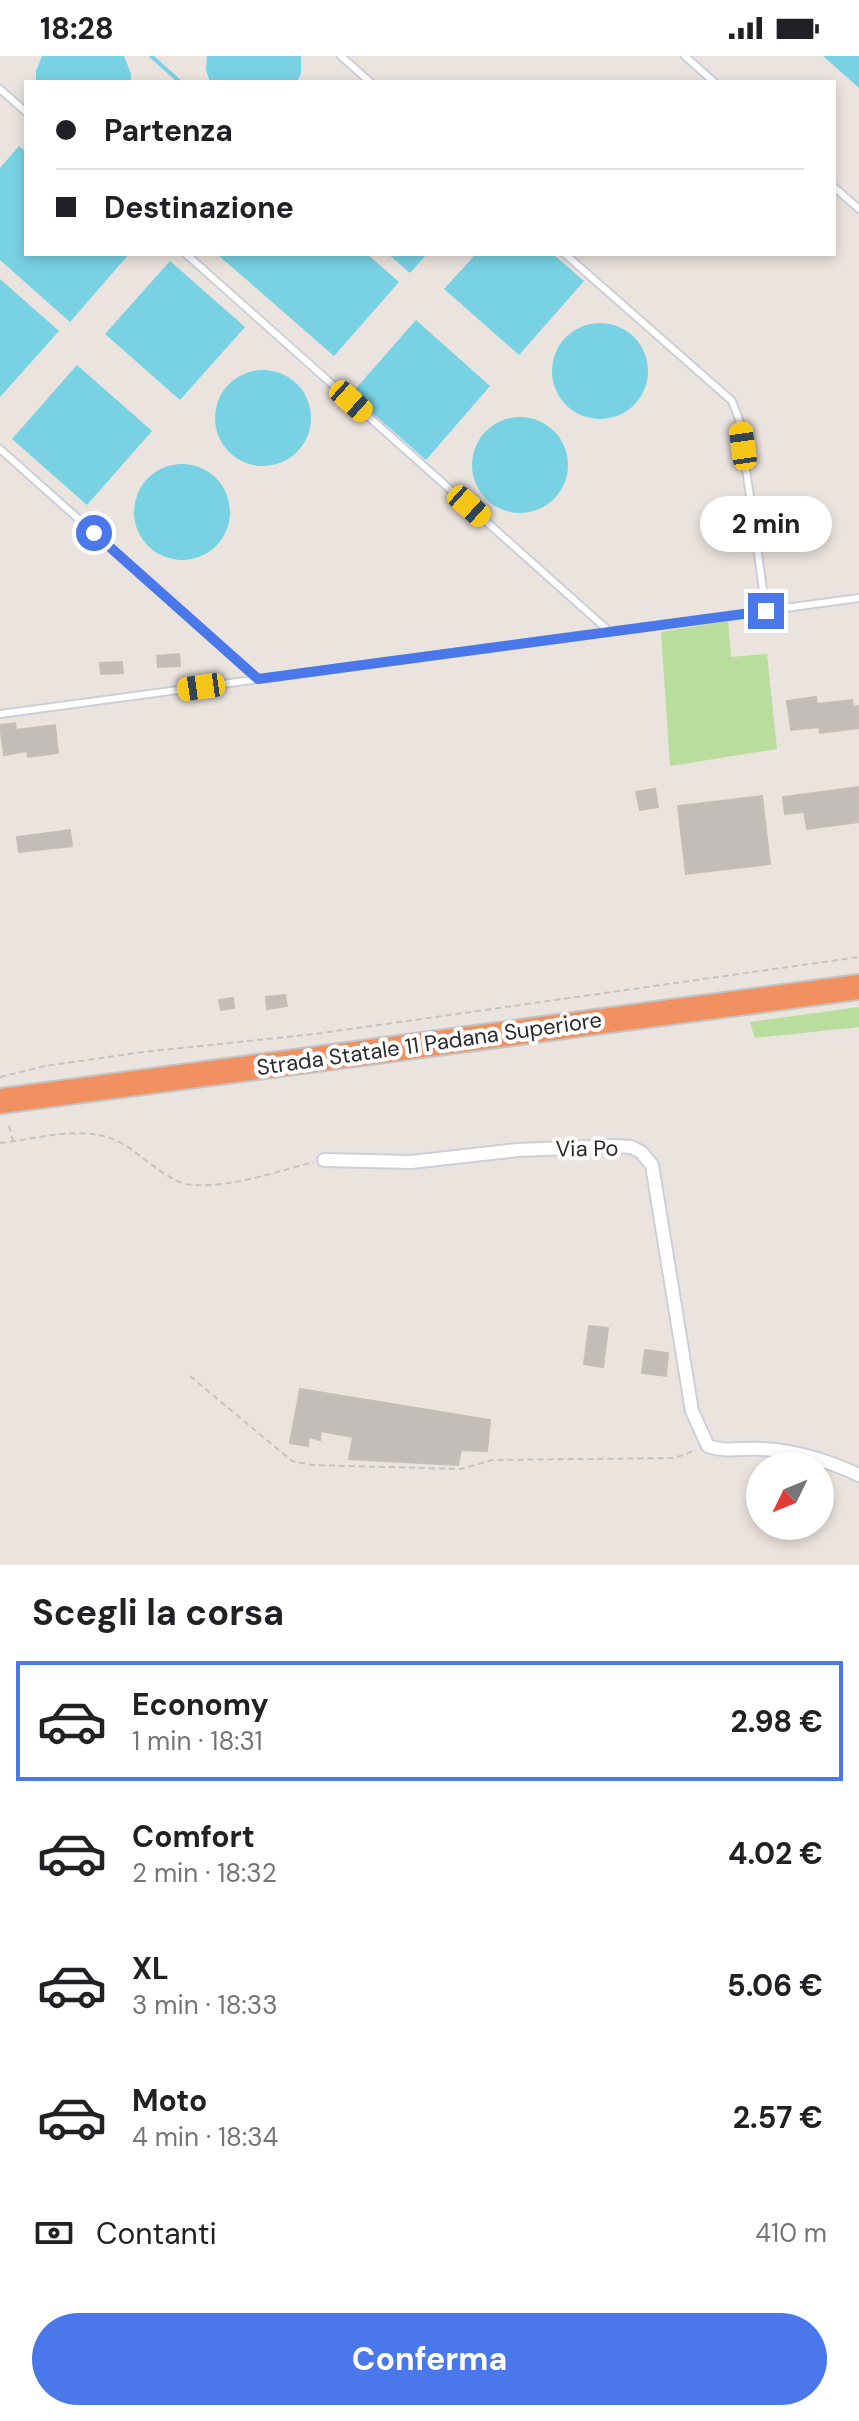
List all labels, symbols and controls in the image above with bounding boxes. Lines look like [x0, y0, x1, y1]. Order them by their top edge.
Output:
text: 18:28 [40, 9, 114, 48]
text: Partenza [104, 111, 233, 150]
text: Destinazione [104, 188, 294, 227]
car [325, 376, 377, 426]
car [728, 421, 758, 471]
car [443, 481, 495, 531]
callout: 2 min [700, 495, 832, 551]
text: 2 min [732, 507, 800, 541]
route start [76, 515, 112, 551]
route end [748, 593, 784, 629]
car [176, 672, 226, 702]
street label: Strada Statale 11 Padana Superiore [255, 1005, 604, 1082]
street label: Via Po [555, 1133, 619, 1164]
north arrow [746, 1452, 834, 1540]
map controls [746, 1452, 834, 1540]
text: Scegli la corsa [32, 1589, 284, 1636]
icon: car [36, 1685, 108, 1757]
text: Economy [132, 1685, 269, 1724]
text: 2.98 € [730, 1702, 823, 1741]
text: 1 min · 18:31 [132, 1724, 263, 1758]
icon: car [36, 1817, 108, 1889]
text: Comfort [132, 1817, 255, 1856]
text: 4.02 € [728, 1834, 823, 1873]
text: 2 min · 18:32 [132, 1856, 277, 1890]
icon: car [36, 1949, 108, 2021]
text: XL [132, 1949, 169, 1988]
text: 5.06 € [727, 1966, 823, 2005]
text: 3 min · 18:33 [132, 1988, 278, 2022]
icon: car [36, 2081, 108, 2153]
text: Moto [132, 2081, 207, 2120]
text: 2.57 € [733, 2098, 823, 2137]
text: 4 min · 18:34 [132, 2120, 278, 2154]
icon: cash [32, 2211, 76, 2255]
text: Contanti [96, 2214, 217, 2253]
text: 410 m [755, 2216, 827, 2250]
button: Conferma [32, 2313, 827, 2405]

